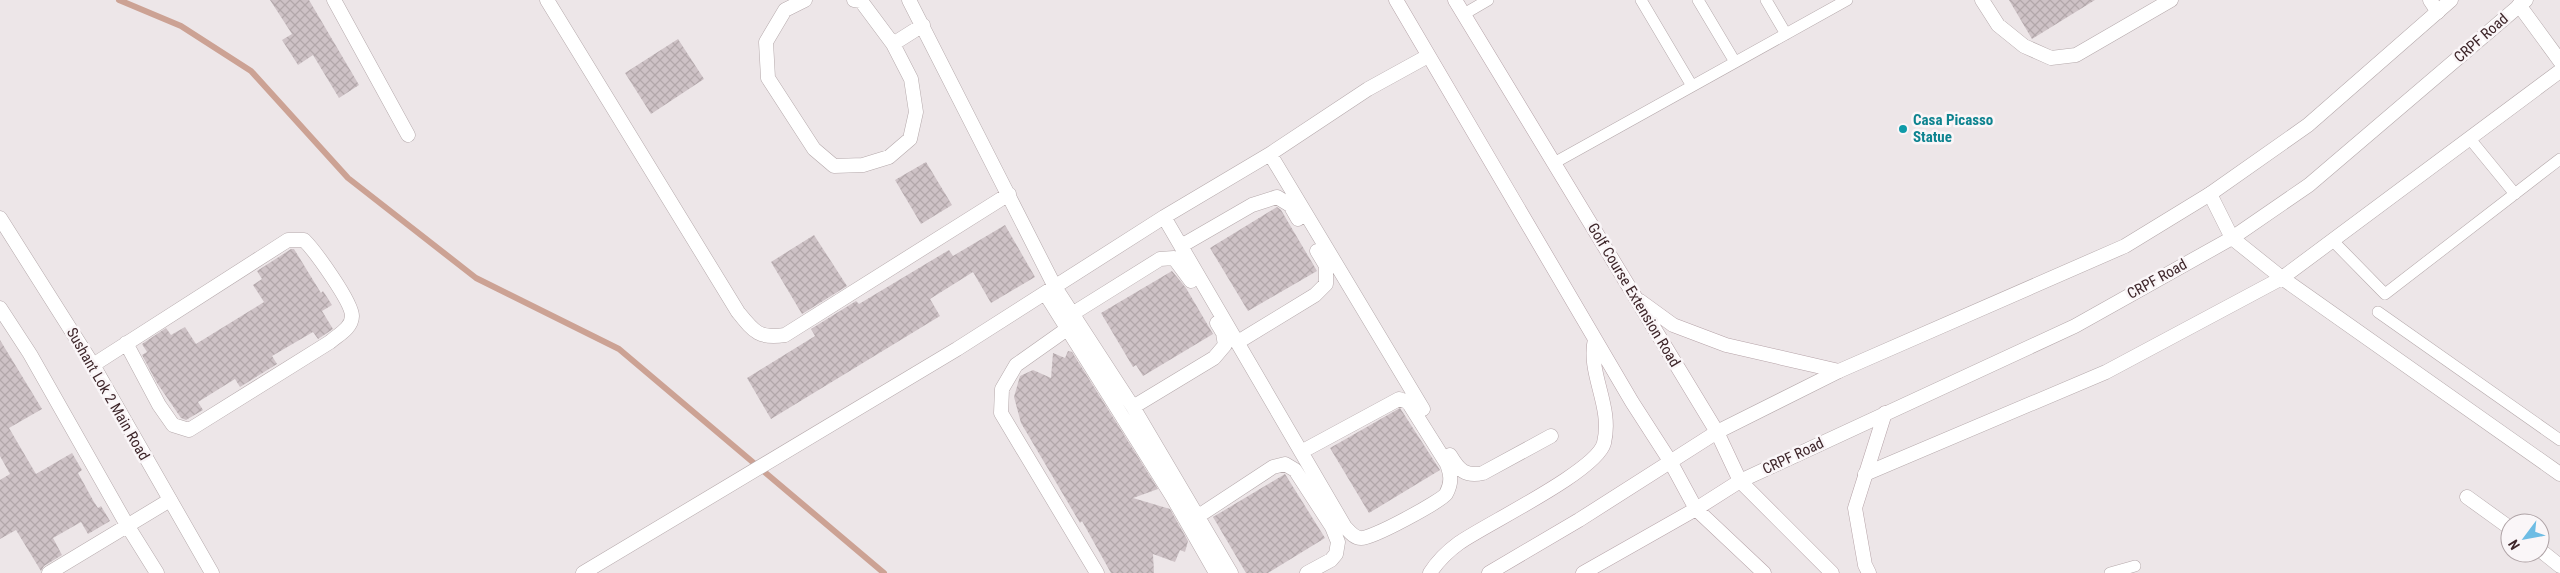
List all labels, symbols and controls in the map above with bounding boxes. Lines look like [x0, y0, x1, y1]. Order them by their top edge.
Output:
street label: CRPF Road [2450, 10, 2512, 66]
place label: Casa Picasso Statue [1913, 111, 1993, 146]
marker: Casa Picasso Statue [1897, 123, 1909, 135]
street label: Golf Course Extension Road [1584, 220, 1684, 370]
street label: CRPF Road [2124, 255, 2190, 303]
street label: Sushant Lok 2 Main Road [63, 325, 153, 463]
street label: CRPF Road [1759, 434, 1827, 478]
north arrow [2500, 513, 2550, 563]
text: N [2505, 537, 2523, 553]

